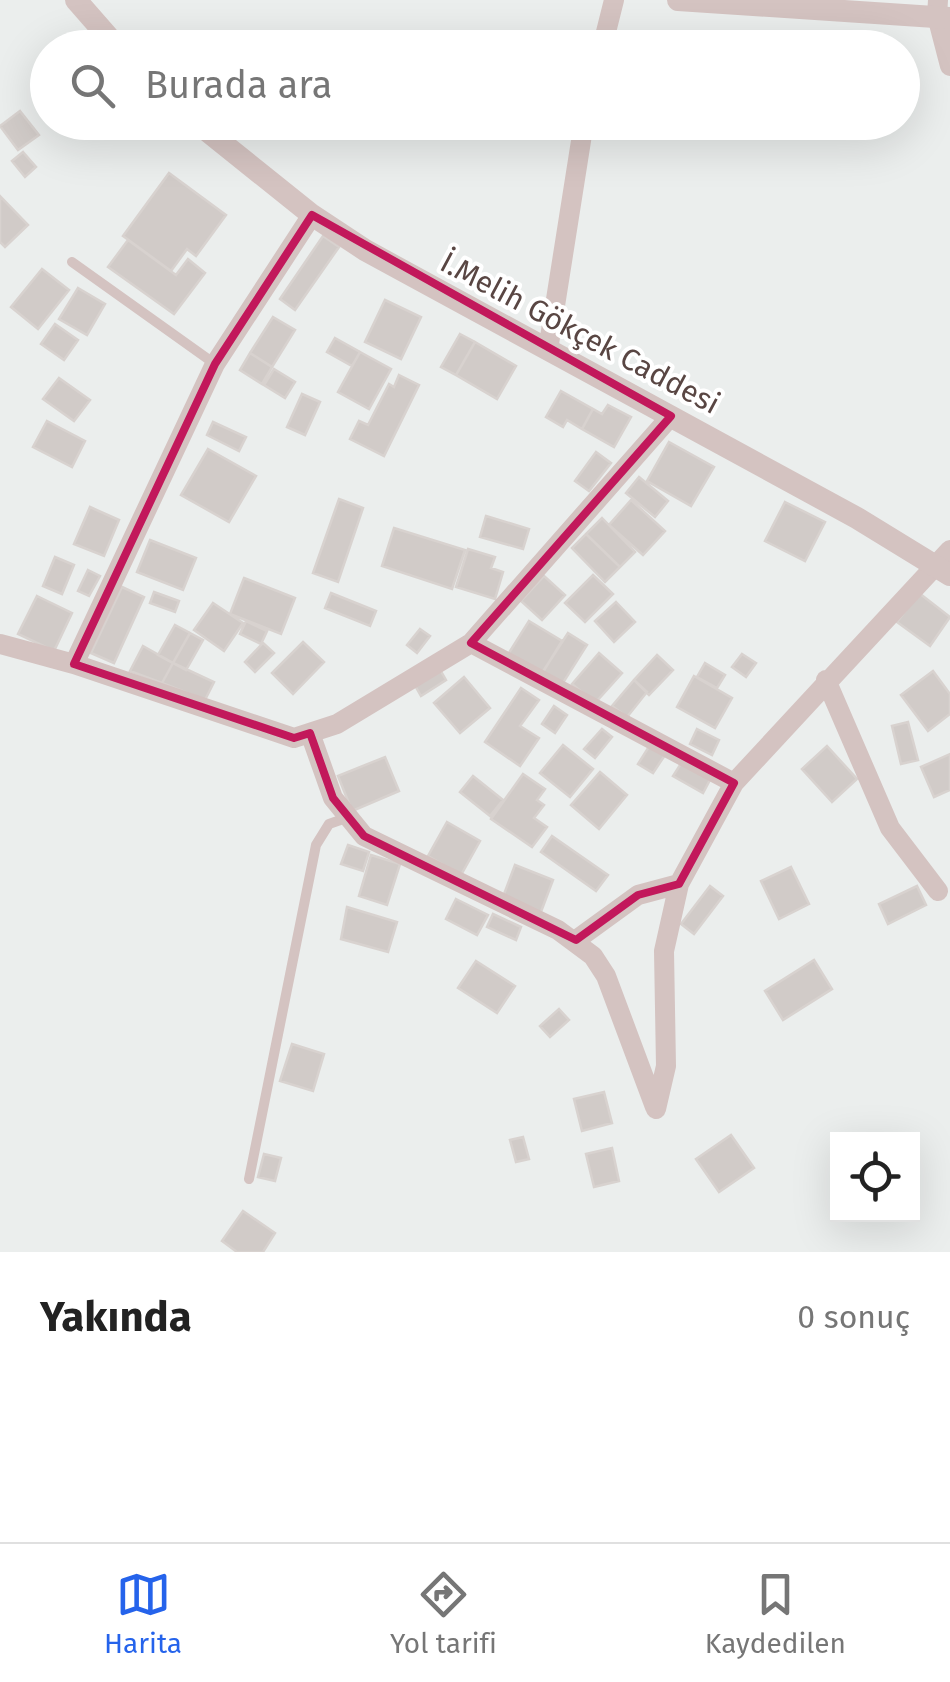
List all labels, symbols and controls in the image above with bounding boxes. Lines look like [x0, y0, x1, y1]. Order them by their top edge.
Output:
search box [30, 30, 920, 140]
icon: search [65, 58, 120, 113]
text: Burada ara [145, 62, 332, 108]
street label: İ.Melih Gökçek Caddesi [434, 244, 726, 422]
map controls [830, 1132, 920, 1222]
button: locate [830, 1132, 920, 1222]
text: Yakında [40, 1292, 192, 1342]
text: 0 sonuç [797, 1298, 910, 1336]
tab: Harita [104, 1567, 182, 1660]
tab: Yol tarifi [390, 1567, 497, 1660]
tab: Kaydedilen [705, 1567, 846, 1660]

